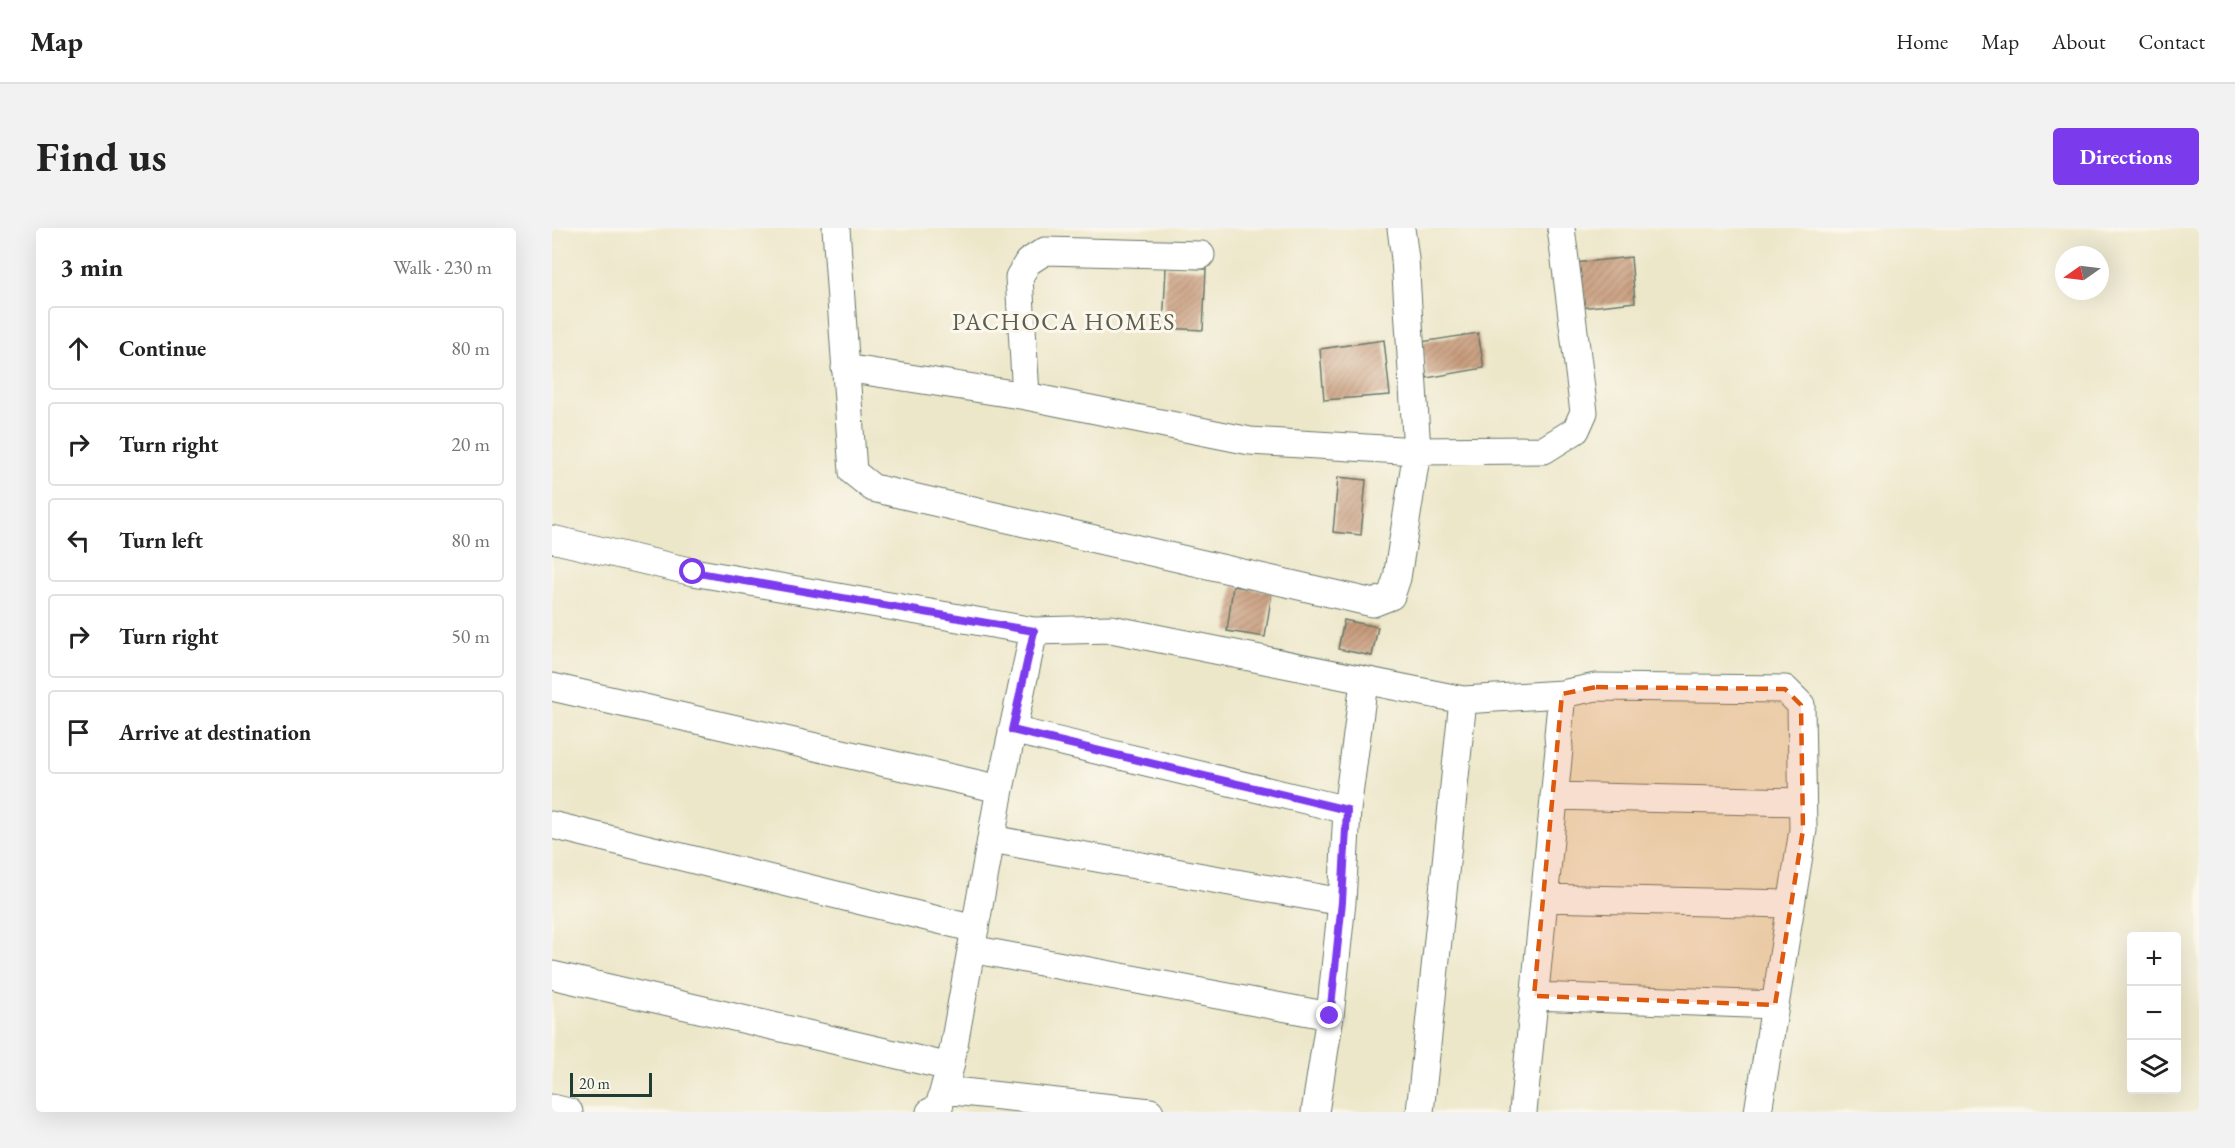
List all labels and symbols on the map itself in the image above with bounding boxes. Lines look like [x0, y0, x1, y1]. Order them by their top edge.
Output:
north arrow [2055, 246, 2109, 300]
district label: PACHOCA HOMES [952, 306, 1176, 337]
route start [679, 558, 705, 584]
route end [1316, 1002, 1342, 1028]
scale bar [570, 1070, 652, 1098]

